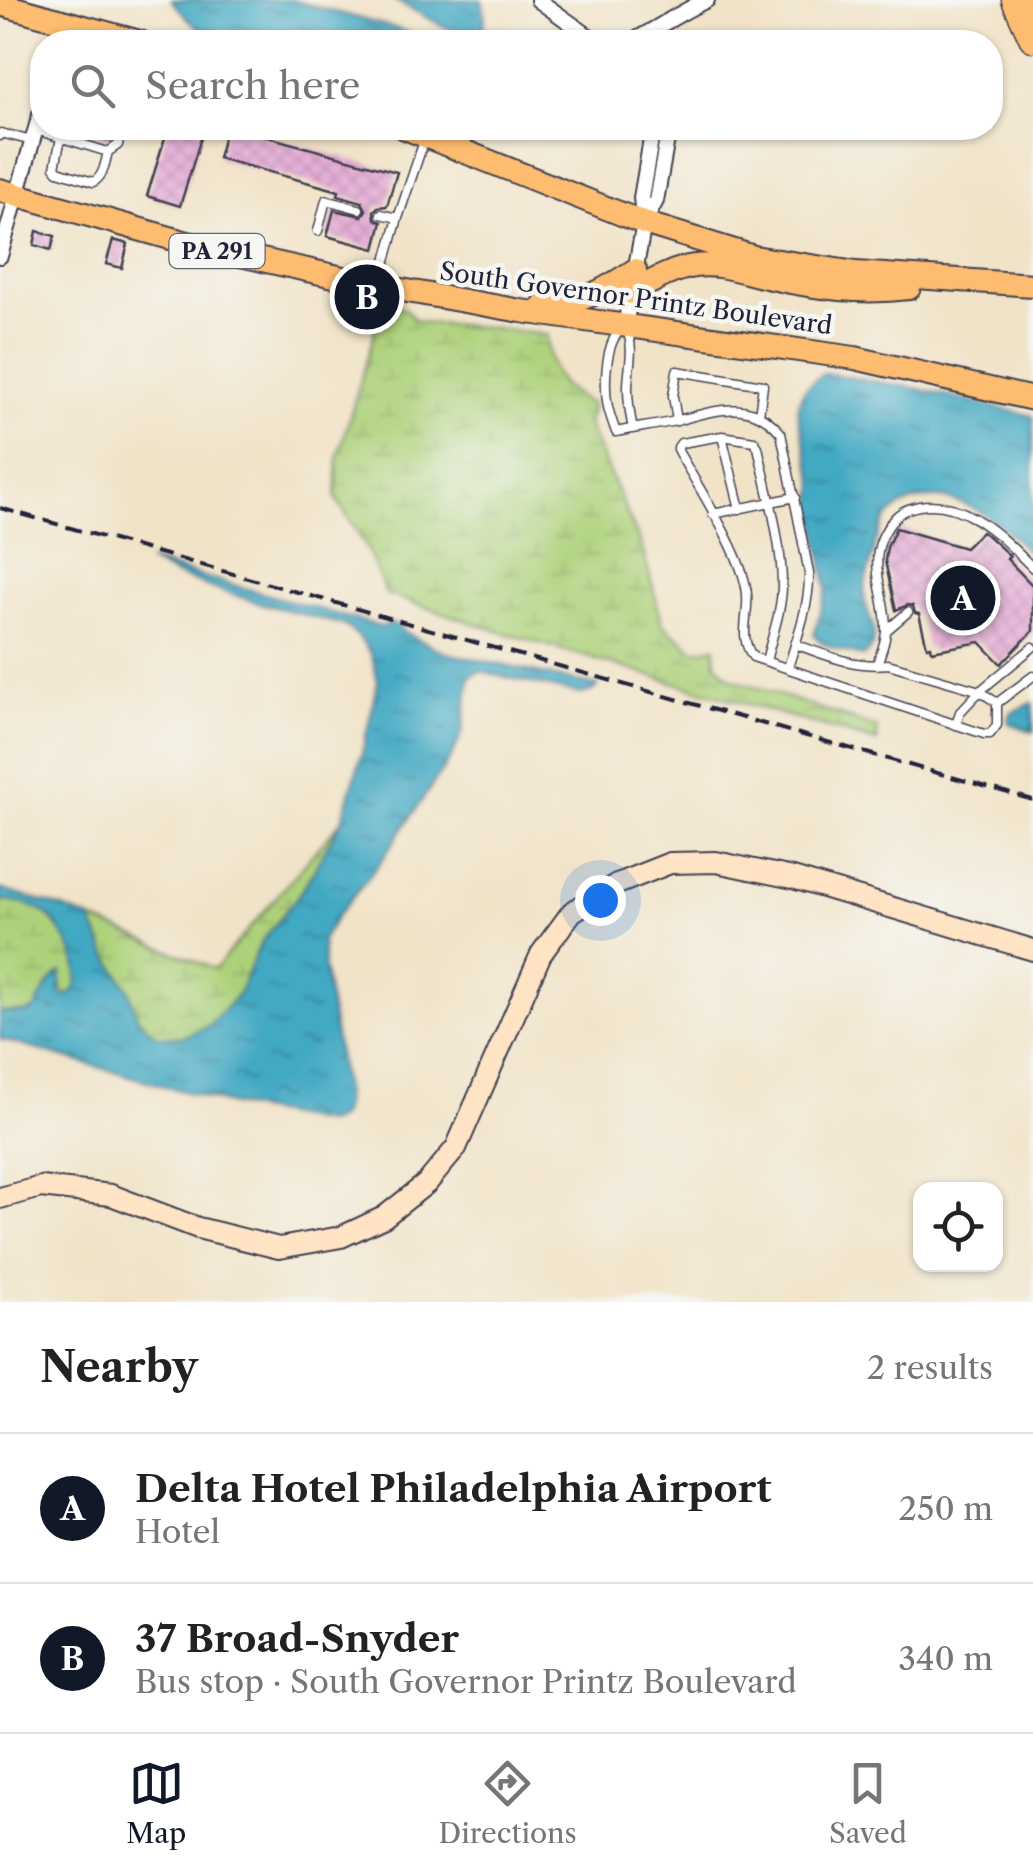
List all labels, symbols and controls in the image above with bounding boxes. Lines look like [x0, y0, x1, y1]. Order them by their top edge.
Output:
search box [30, 30, 1003, 140]
icon: search [65, 58, 120, 113]
text: Search here [145, 62, 360, 109]
road number: PA 291 [170, 234, 264, 268]
street label: South Governor Printz Boulevard [438, 256, 834, 341]
pin: B [334, 260, 400, 334]
pin: A [930, 560, 996, 636]
your location [575, 875, 626, 926]
map controls [913, 1182, 1003, 1272]
button: locate [913, 1182, 1003, 1272]
text: Nearby [40, 1341, 198, 1393]
text: 2 results [867, 1348, 993, 1387]
text: Delta Hotel Philadelphia Airport [135, 1465, 772, 1512]
text: A [60, 1489, 85, 1528]
text: 250 m [899, 1489, 993, 1528]
text: Hotel [135, 1512, 220, 1551]
text: 37 Broad-Snyder [135, 1615, 459, 1662]
text: B [61, 1639, 84, 1678]
text: 340 m [898, 1639, 993, 1678]
text: Bus stop · South Governor Printz Boulevard [135, 1662, 797, 1701]
tab: Map [126, 1756, 186, 1850]
tab: Directions [438, 1756, 577, 1850]
tab: Saved [829, 1756, 907, 1850]

